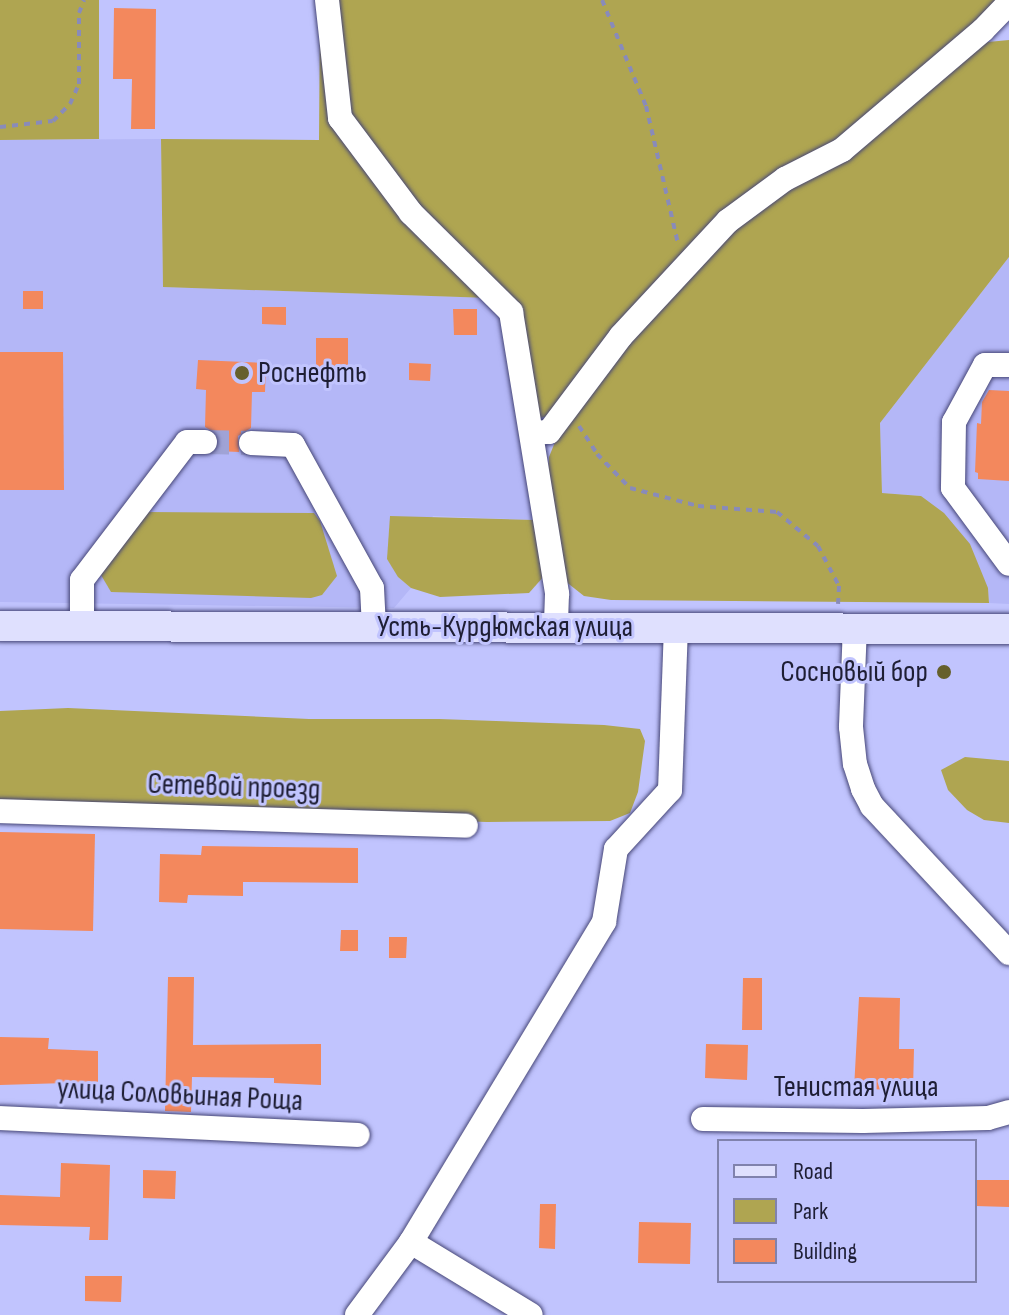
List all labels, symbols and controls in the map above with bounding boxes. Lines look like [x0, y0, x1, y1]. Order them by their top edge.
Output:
place label: Роснефть [258, 355, 367, 391]
marker: Роснефть [233, 364, 251, 382]
street label: Усть-Курдюмская улица [377, 609, 633, 645]
place label: Сосновый бор [780, 654, 928, 690]
marker: Сосновый бор [935, 663, 953, 681]
street label: Сетевой проезд [147, 766, 321, 808]
street label: Тенистая улица [774, 1069, 938, 1105]
street label: улица Соловьиная Роща [56, 1071, 304, 1119]
legend [717, 1139, 977, 1283]
text: Road [793, 1157, 833, 1186]
text: Park [793, 1197, 828, 1226]
text: Building [793, 1237, 857, 1266]

